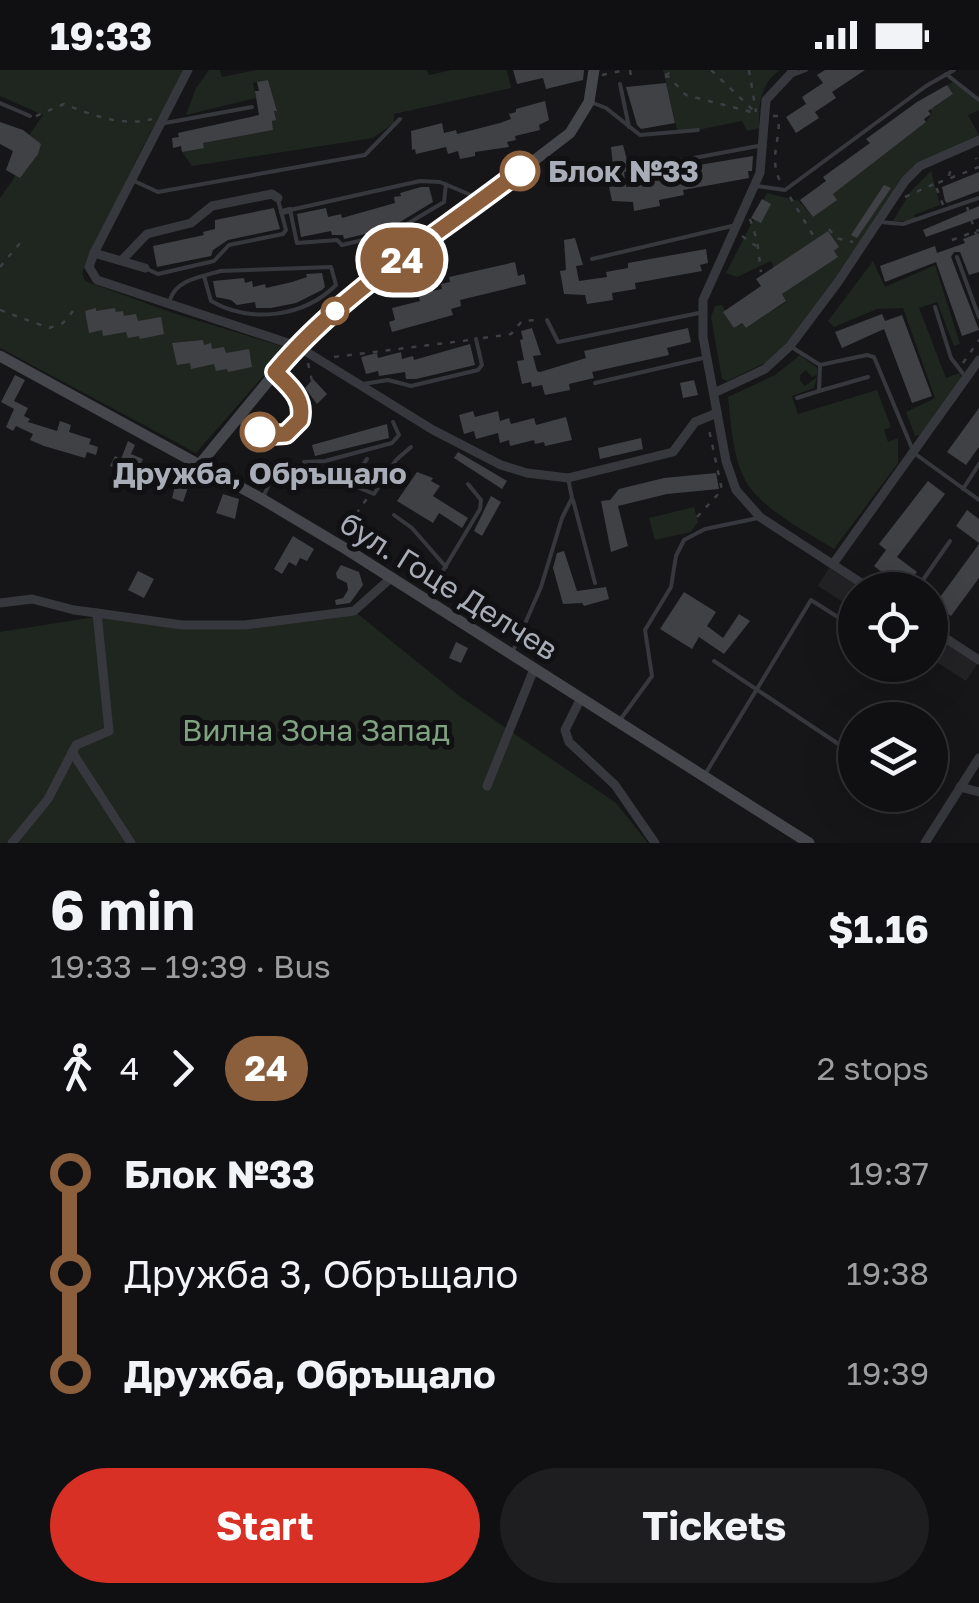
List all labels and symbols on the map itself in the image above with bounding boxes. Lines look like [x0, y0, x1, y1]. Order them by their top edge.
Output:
marker: Блок №33 [501, 152, 539, 190]
place label: Блок №33 [548, 153, 699, 189]
line badge: 24 [357, 228, 447, 292]
unlabelled marker [322, 298, 348, 324]
marker: Дружба, Обръщало [241, 413, 279, 451]
place label: Дружба, Обръщало [113, 455, 407, 491]
street label: бул. Гоце Делчев [334, 505, 564, 667]
park label: Вилна Зона Запад [182, 712, 450, 748]

